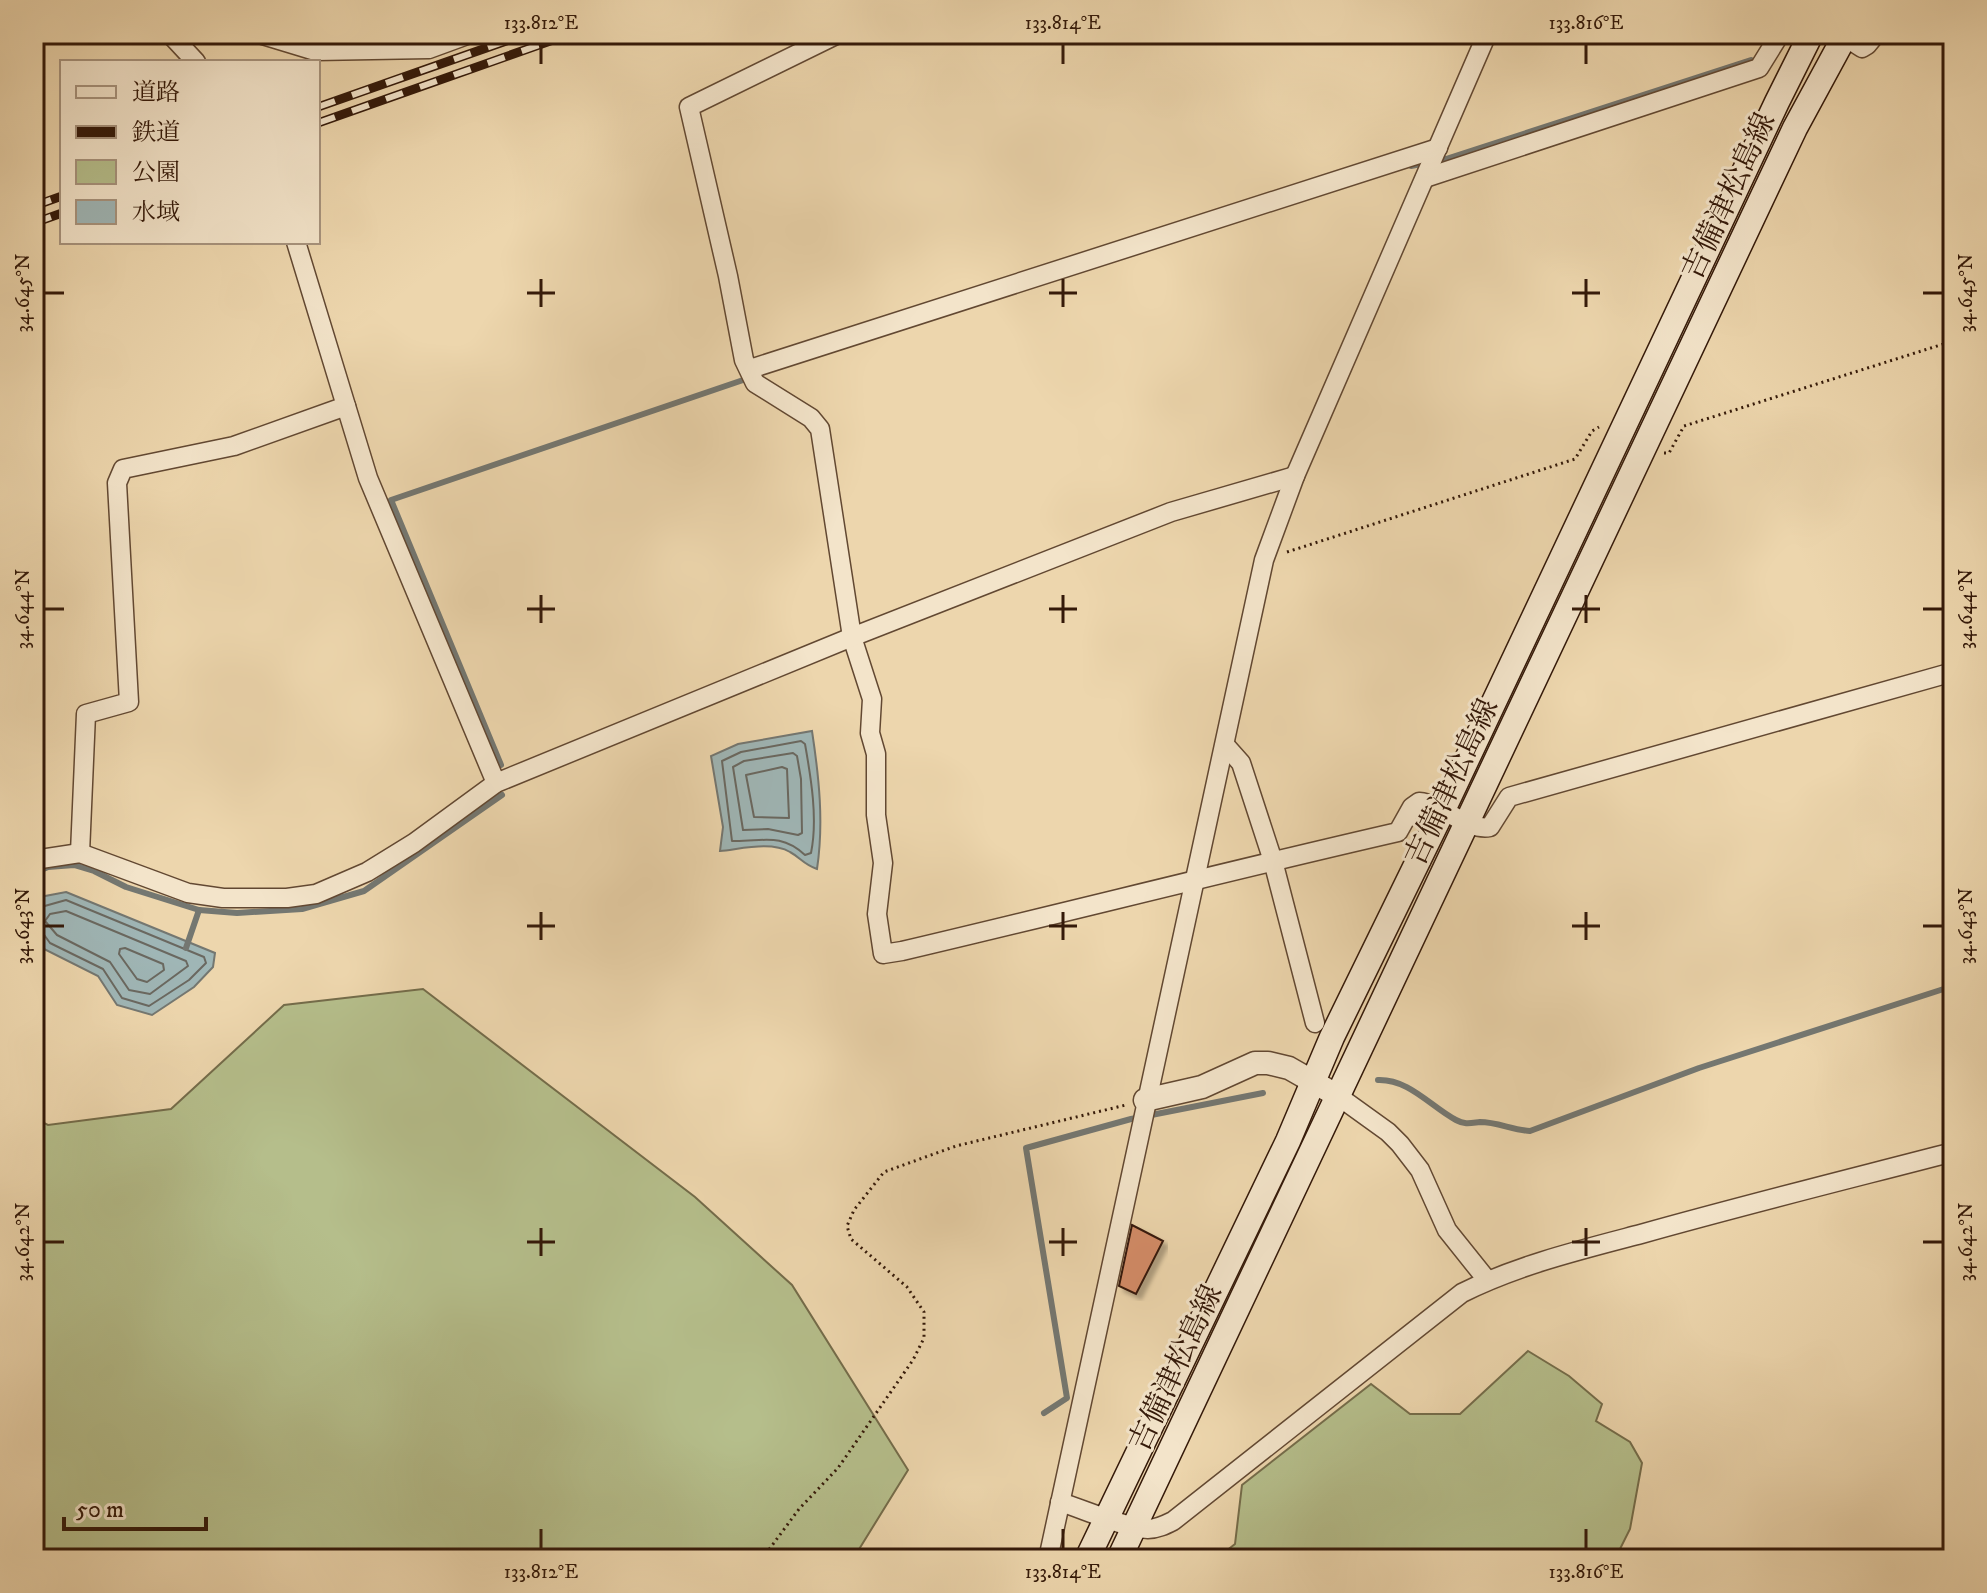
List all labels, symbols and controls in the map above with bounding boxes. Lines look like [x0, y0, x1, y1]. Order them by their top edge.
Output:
text: 133.812°E [504, 11, 578, 36]
text: 133.814°E [1025, 11, 1101, 36]
text: 133.816°E [1548, 11, 1624, 36]
legend [60, 60, 320, 244]
text: 道路 [132, 78, 180, 108]
street label: 吉備津松島線 [1675, 107, 1784, 286]
text: 鉄道 [132, 118, 180, 148]
text: 公園 [132, 158, 180, 188]
text: 水域 [132, 198, 180, 228]
text: 34.645°N [11, 254, 36, 332]
text: 34.645°N [1954, 254, 1979, 332]
text: 34.644°N [11, 569, 36, 649]
text: 34.644°N [1954, 569, 1979, 649]
street label: 吉備津松島線 [1398, 693, 1507, 872]
text: 34.643°N [11, 888, 36, 964]
text: 34.643°N [1954, 888, 1979, 964]
text: 34.642°N [11, 1203, 36, 1281]
text: 34.642°N [1954, 1203, 1979, 1281]
street label: 吉備津松島線 [1122, 1279, 1231, 1458]
scale bar [64, 1481, 206, 1531]
text: 50 m [76, 1495, 124, 1525]
text: 133.812°E [504, 1560, 578, 1585]
text: 133.814°E [1025, 1560, 1101, 1585]
text: 133.816°E [1548, 1560, 1624, 1585]

